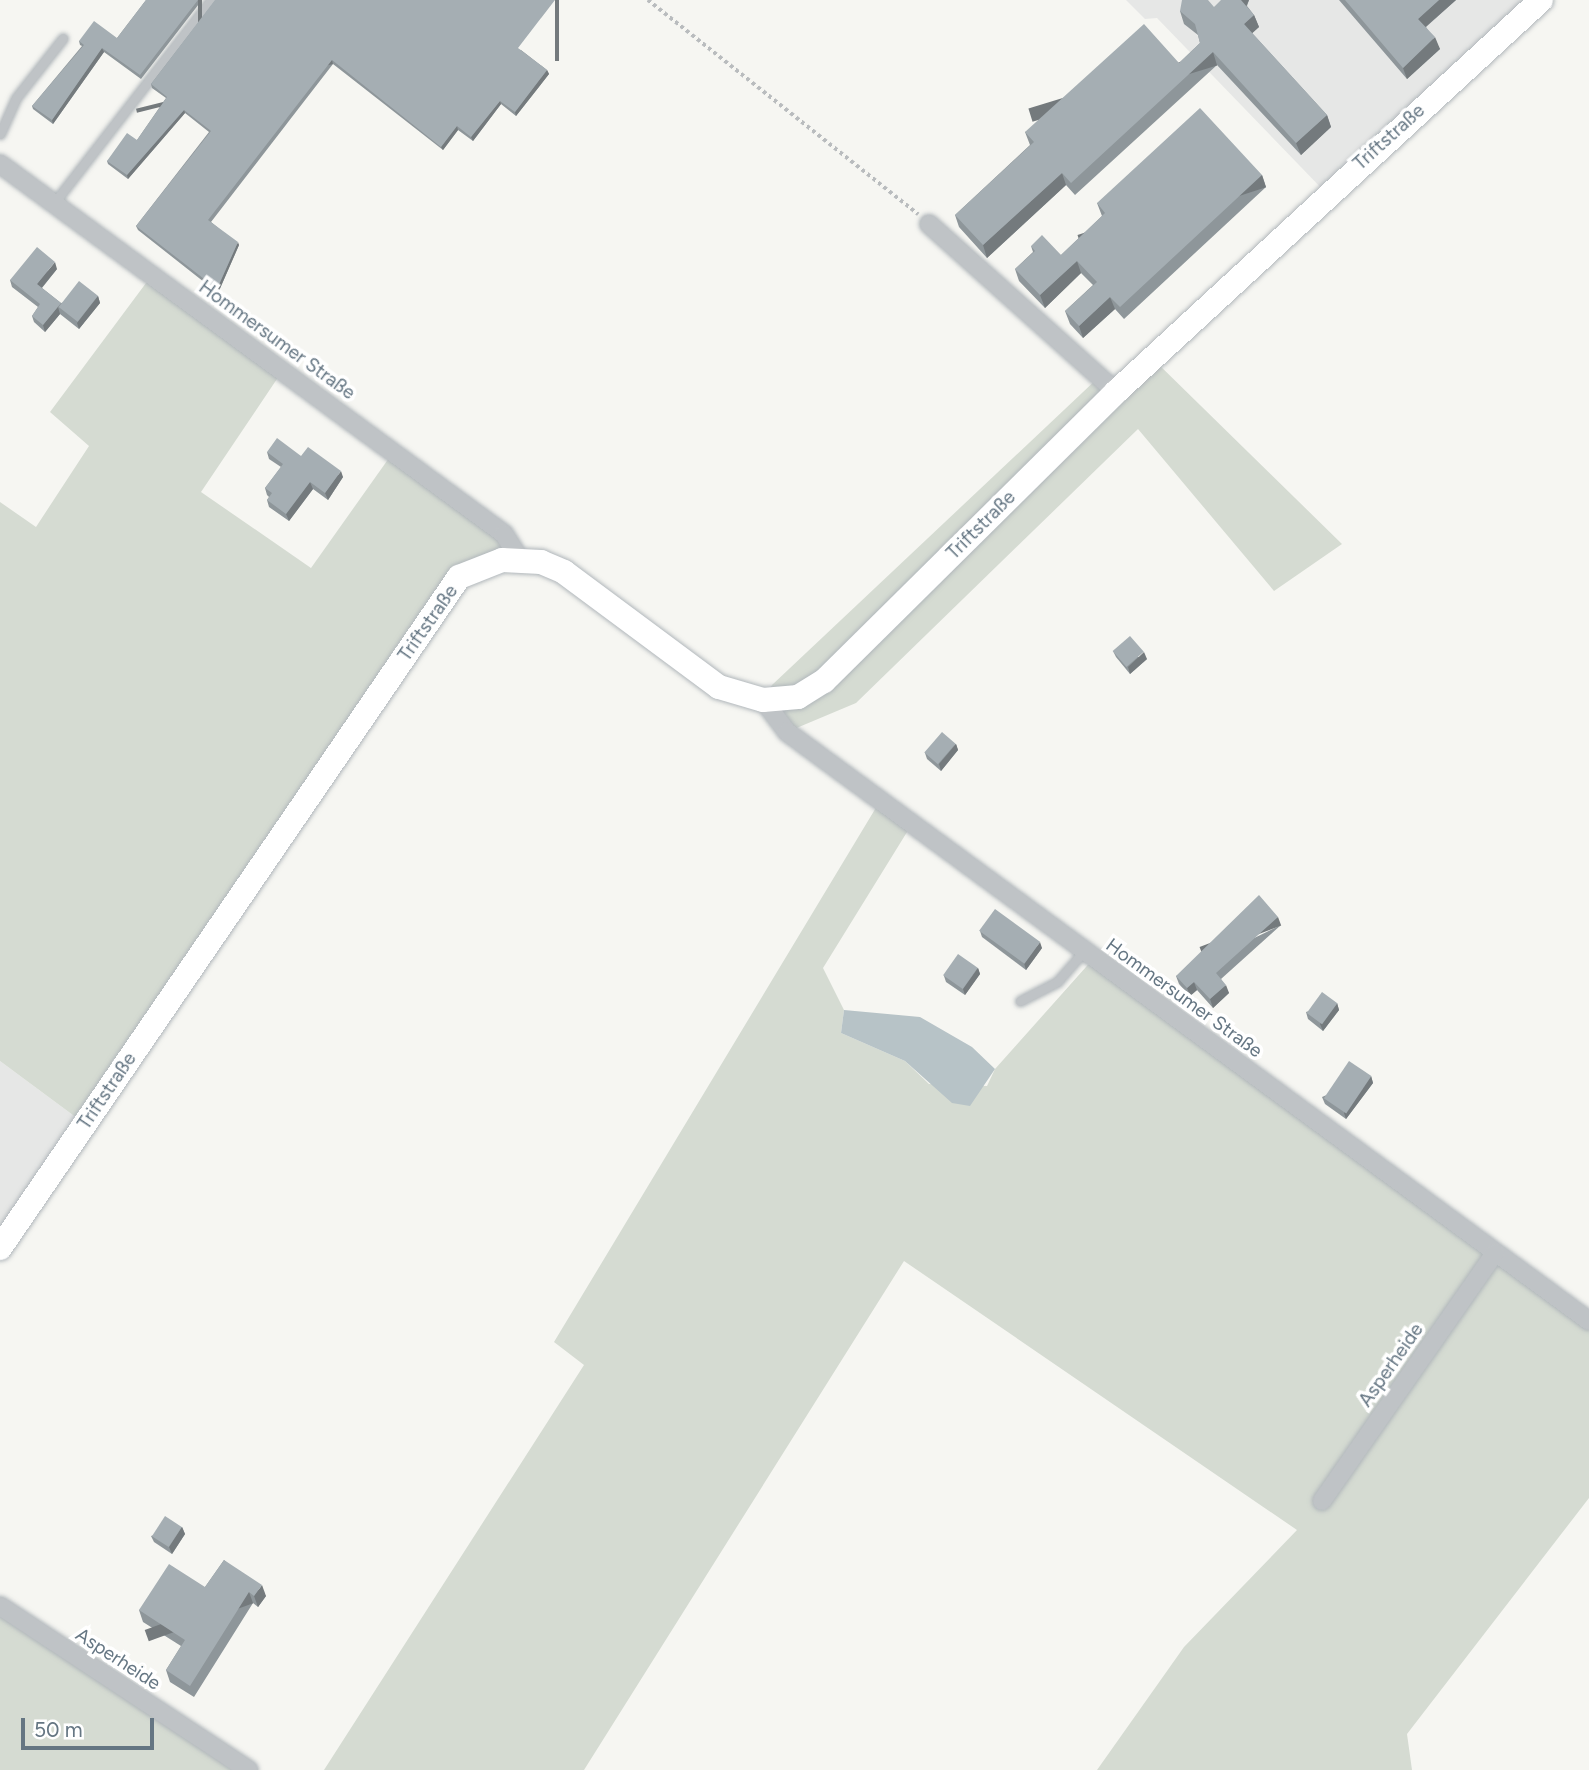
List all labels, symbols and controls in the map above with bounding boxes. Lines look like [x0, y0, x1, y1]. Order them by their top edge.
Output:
street label: Triftstraße [1349, 99, 1429, 175]
street label: Hommersumer Straße [194, 276, 360, 404]
street label: Triftstraße [942, 486, 1020, 564]
street label: Triftstraße [393, 580, 463, 666]
street label: Hommersumer Straße [1101, 934, 1267, 1062]
street label: Triftstraße [73, 1048, 141, 1134]
street label: Asperheide [1354, 1319, 1428, 1411]
street label: Asperheide [71, 1623, 165, 1695]
scale bar [24, 1704, 158, 1748]
text: 50 m [34, 1717, 83, 1742]

